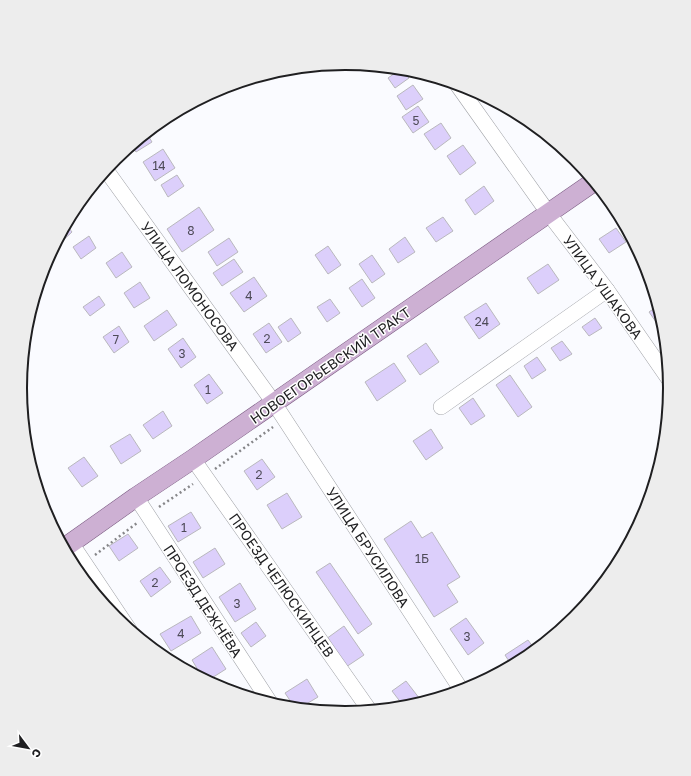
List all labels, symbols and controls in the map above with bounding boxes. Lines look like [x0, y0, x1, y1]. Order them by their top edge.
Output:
house number: 5 [413, 113, 420, 128]
house number: 14 [152, 158, 166, 173]
street label: УЛИЦА ЛОМОНОСОВА [137, 218, 243, 354]
house number: 8 [187, 223, 195, 238]
street label: УЛИЦА УШАКОВА [560, 232, 647, 343]
house number: 4 [245, 288, 253, 303]
street label: НОВОЕГОРЬЕВСКИЙ ТРАКТ [247, 303, 414, 427]
house number: 24 [475, 314, 489, 329]
house number: 2 [264, 331, 271, 346]
house number: 7 [113, 332, 119, 347]
house number: 3 [178, 346, 186, 361]
house number: 1 [205, 382, 211, 397]
house number: 2 [256, 467, 263, 482]
street label: УЛИЦА БРУСИЛОВА [323, 484, 413, 611]
street label: ПРОЕЗД ЧЕЛЮСКИНЦЕВ [226, 510, 338, 660]
house number: 1 [181, 520, 187, 535]
street label: ПРОЕЗД ДЕЖНЁВА [160, 541, 246, 661]
house number: 1Б [415, 551, 429, 566]
house number: 2 [152, 575, 159, 590]
house number: 3 [233, 596, 241, 611]
house number: 4 [177, 626, 185, 641]
house number: 3 [463, 629, 471, 644]
north arrow [8, 728, 48, 768]
text: С [29, 747, 44, 760]

